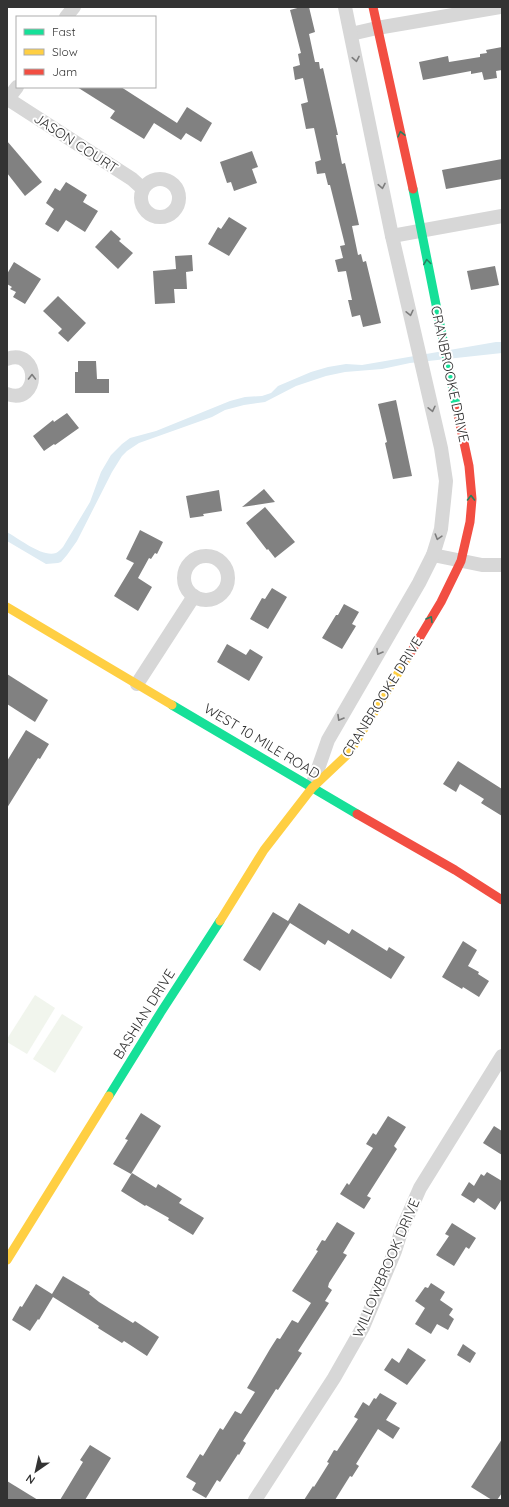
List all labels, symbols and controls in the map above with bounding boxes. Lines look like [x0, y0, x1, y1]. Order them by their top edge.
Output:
legend [16, 16, 156, 88]
text: Fast [52, 24, 76, 39]
text: Slow [52, 44, 78, 59]
one-way arrow [351, 56, 360, 62]
text: Jam [52, 64, 77, 79]
street label: JASON COURT [30, 109, 122, 177]
one-way arrow [398, 131, 406, 137]
one-way arrow [377, 183, 385, 189]
one-way arrow [423, 258, 432, 265]
street label: CRANBROOKE DRIVE [427, 304, 473, 444]
one-way arrow [405, 309, 414, 316]
one-way arrow [28, 373, 36, 379]
one-way arrow [427, 406, 435, 412]
one-way arrow [467, 495, 475, 501]
one-way arrow [434, 533, 443, 540]
one-way arrow [426, 617, 433, 624]
street label: CRANBROOKE DRIVE [338, 633, 426, 761]
one-way arrow [376, 648, 383, 655]
street label: WEST 10 MILE ROAD [201, 699, 323, 783]
one-way arrow [338, 714, 345, 721]
street label: BASHIAN DRIVE [109, 966, 179, 1062]
street label: WILLOWBROOK DRIVE [349, 1196, 423, 1340]
north arrow [16, 1451, 56, 1491]
text: N [23, 1471, 38, 1487]

